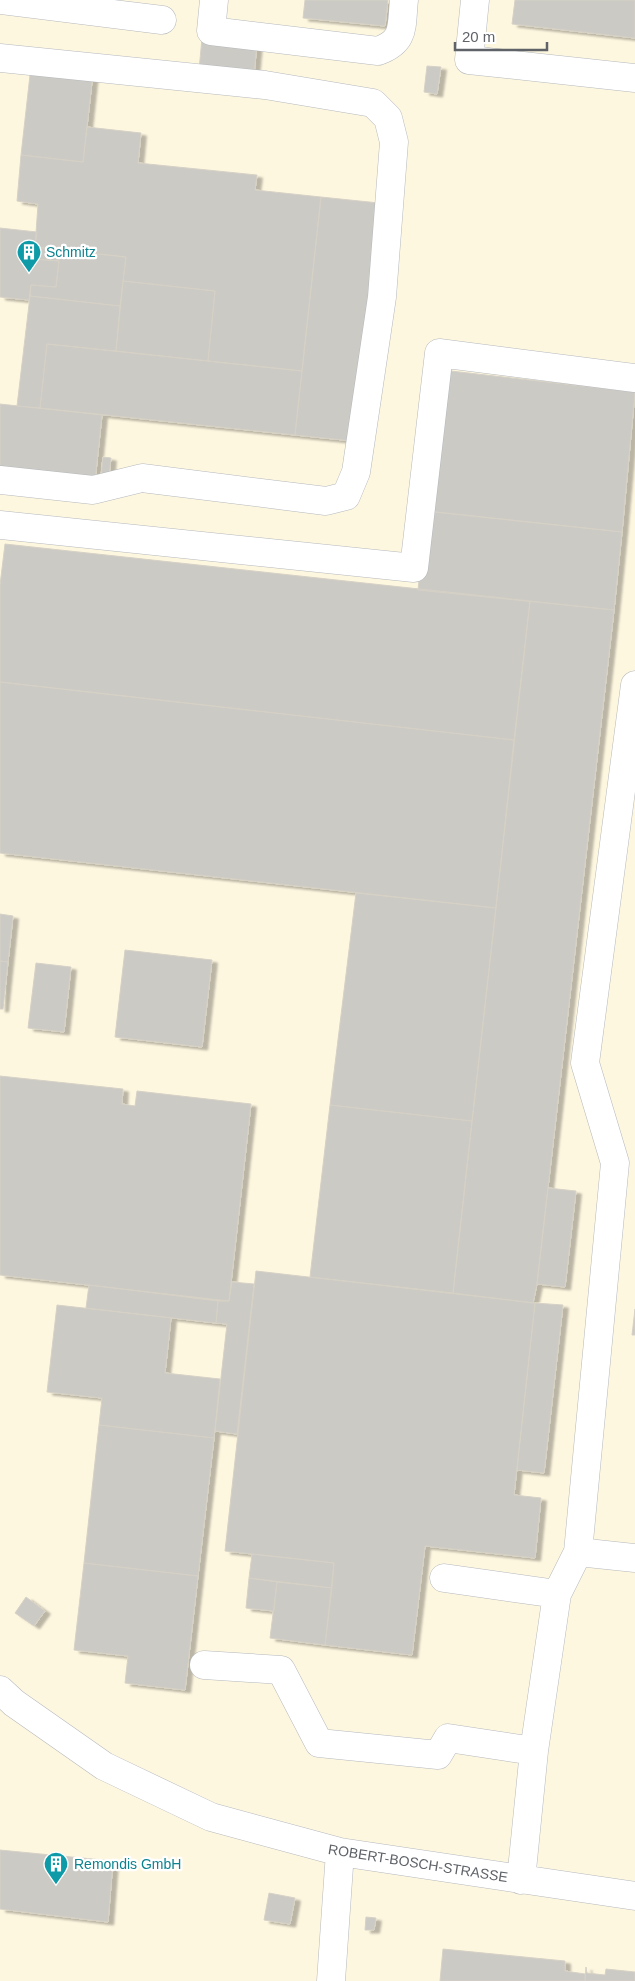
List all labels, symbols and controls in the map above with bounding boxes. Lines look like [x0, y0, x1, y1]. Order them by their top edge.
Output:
scale bar [455, 20, 548, 52]
text: 20 m [462, 28, 495, 45]
building icon: Schmitz [16, 239, 42, 273]
place label: Schmitz [46, 244, 96, 260]
street label: ROBERT-BOSCH-STRASSE [327, 1841, 509, 1885]
building icon: Remondis GmbH [43, 1851, 69, 1885]
place label: Remondis GmbH [74, 1856, 181, 1872]

